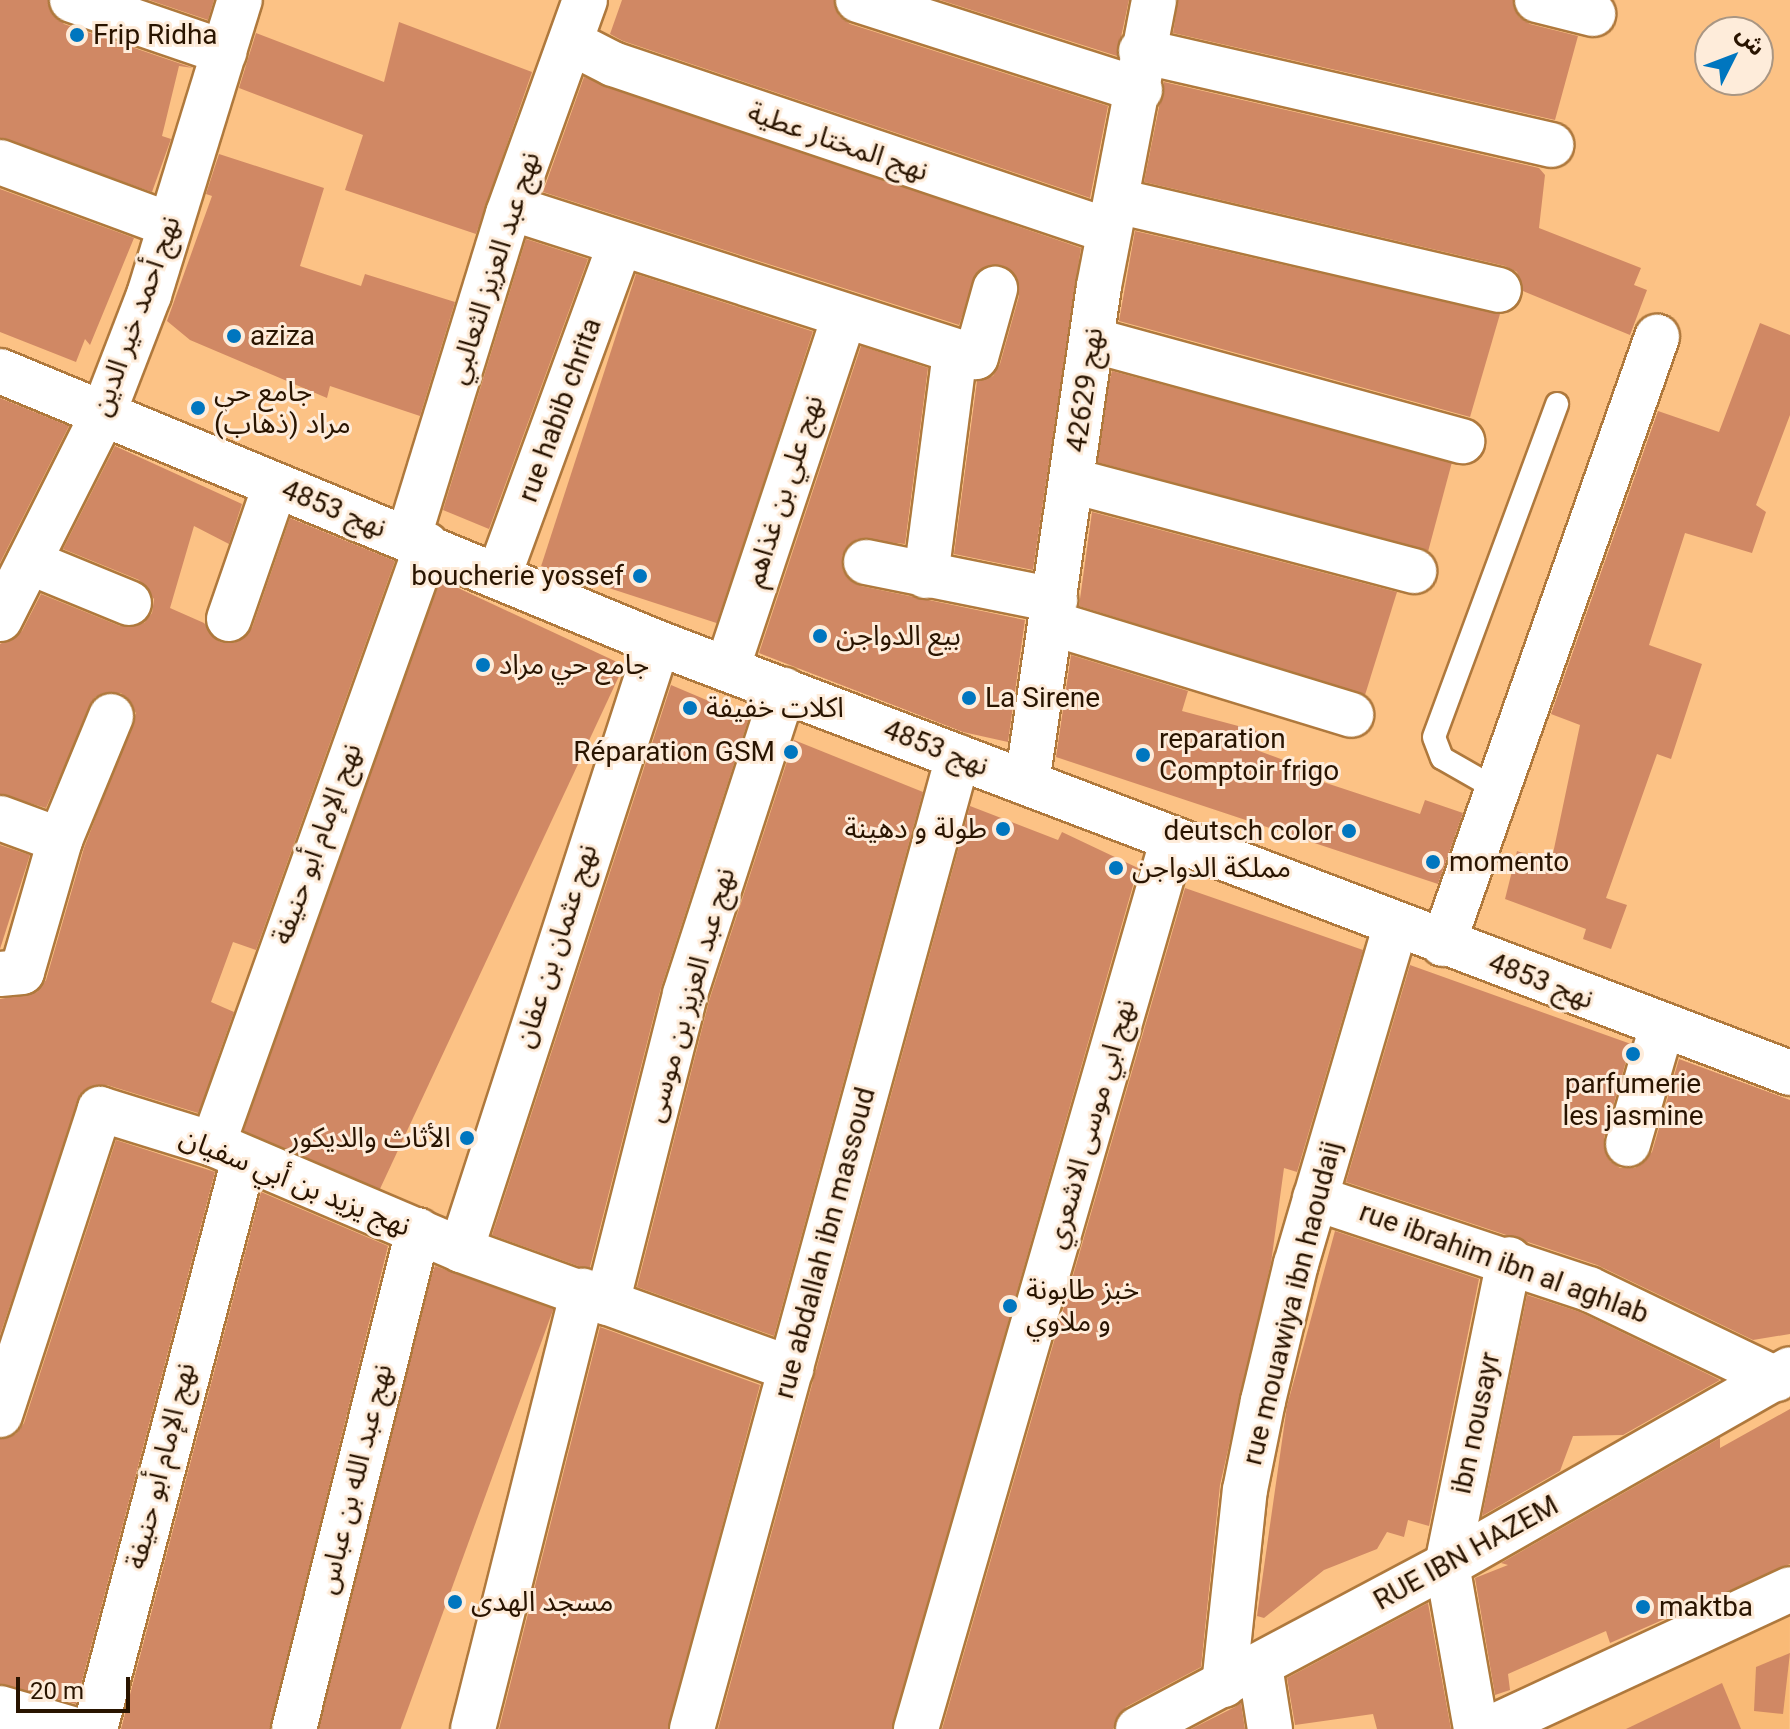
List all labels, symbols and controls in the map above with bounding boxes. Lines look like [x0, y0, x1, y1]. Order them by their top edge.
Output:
north arrow [1694, 16, 1774, 96]
place label: Frip Ridha [93, 18, 218, 52]
text: ش [1731, 21, 1770, 61]
marker: Frip Ridha [68, 26, 86, 44]
street label: نهج المختار عطية [743, 95, 933, 189]
street label: نهج عبد العزيز الثعالبي [441, 148, 547, 388]
street label: نهج أحمد خير الدين [84, 211, 188, 421]
street label: rue habib chrita [511, 313, 609, 507]
place label: aziza [250, 319, 315, 353]
street label: نهج 42629 [1060, 326, 1110, 454]
marker: aziza [225, 327, 243, 345]
place label: جامع حي مراد (ذهاب) [214, 375, 351, 441]
street label: نهج علي بن غذاهم [737, 391, 831, 591]
marker: جامع حي مراد (ذهاب) [189, 399, 207, 417]
street label: نهج 4853 [277, 473, 391, 545]
place label: boucherie yossef [411, 559, 624, 593]
marker: boucherie yossef [631, 567, 649, 585]
place label: بيع الدواجن [836, 619, 961, 653]
marker: بيع الدواجن [811, 627, 829, 645]
place label: جامع حي مراد [499, 648, 649, 682]
marker: جامع حي مراد [474, 656, 492, 674]
place label: La Sirene [985, 681, 1100, 715]
marker: La Sirene [960, 689, 978, 707]
place label: اكلات خفيفة [706, 691, 844, 725]
marker: اكلات خفيفة [681, 699, 699, 717]
street label: نهج 4853 [879, 713, 993, 783]
place label: reparation Comptoir frigo [1159, 722, 1339, 788]
place label: Réparation GSM [573, 735, 775, 769]
street label: نهج الإمام أبو حنيفة [265, 739, 369, 949]
marker: Réparation GSM [782, 743, 800, 761]
marker: reparation Comptoir frigo [1134, 746, 1152, 764]
place label: طولة و دهينة [844, 812, 987, 846]
place label: deutsch color [1163, 814, 1333, 848]
marker: طولة و دهينة [994, 820, 1012, 838]
marker: deutsch color [1340, 822, 1358, 840]
street label: نهج عثمان بن عفان [507, 840, 605, 1052]
place label: momento [1449, 845, 1569, 879]
place label: مملكة الدواجن [1132, 851, 1291, 885]
marker: momento [1424, 853, 1442, 871]
marker: مملكة الدواجن [1107, 859, 1125, 877]
street label: نهج عبد العزيز بن موسى [638, 864, 742, 1126]
street label: نهج 4853 [1484, 946, 1598, 1016]
street label: نهج ابي موسى الاشعري [1039, 995, 1143, 1253]
marker: parfumerie les jasmine [1624, 1045, 1642, 1063]
place label: parfumerie les jasmine [1562, 1067, 1704, 1133]
street label: rue abdallah ibn massoud [767, 1084, 883, 1402]
street label: نهج يزيد بن أبي سفيان [175, 1120, 415, 1244]
place label: الأثاث والديكور [289, 1121, 451, 1155]
marker: الأثاث والديكور [458, 1129, 476, 1147]
street label: rue mouawiya ibn haoudaij [1235, 1138, 1349, 1468]
street label: rue ibrahim ibn al aghlab [1355, 1195, 1653, 1331]
place label: خبز طابونة و ملاوي [1026, 1273, 1139, 1339]
marker: خبز طابونة و ملاوي [1001, 1297, 1019, 1315]
street label: ibn nousayr [1445, 1349, 1507, 1497]
street label: نهج الإمام أبو حنيفة [119, 1359, 203, 1573]
street label: نهج عبد الله بن عباس [310, 1361, 400, 1597]
street label: RUE IBN HAZEM [1368, 1488, 1564, 1618]
place label: مسجد الهدى [471, 1585, 613, 1619]
place label: maktba [1659, 1590, 1753, 1624]
marker: مسجد الهدى [446, 1593, 464, 1611]
marker: maktba [1634, 1598, 1652, 1616]
scale bar [20, 1661, 134, 1711]
text: 20 m [30, 1677, 84, 1705]

